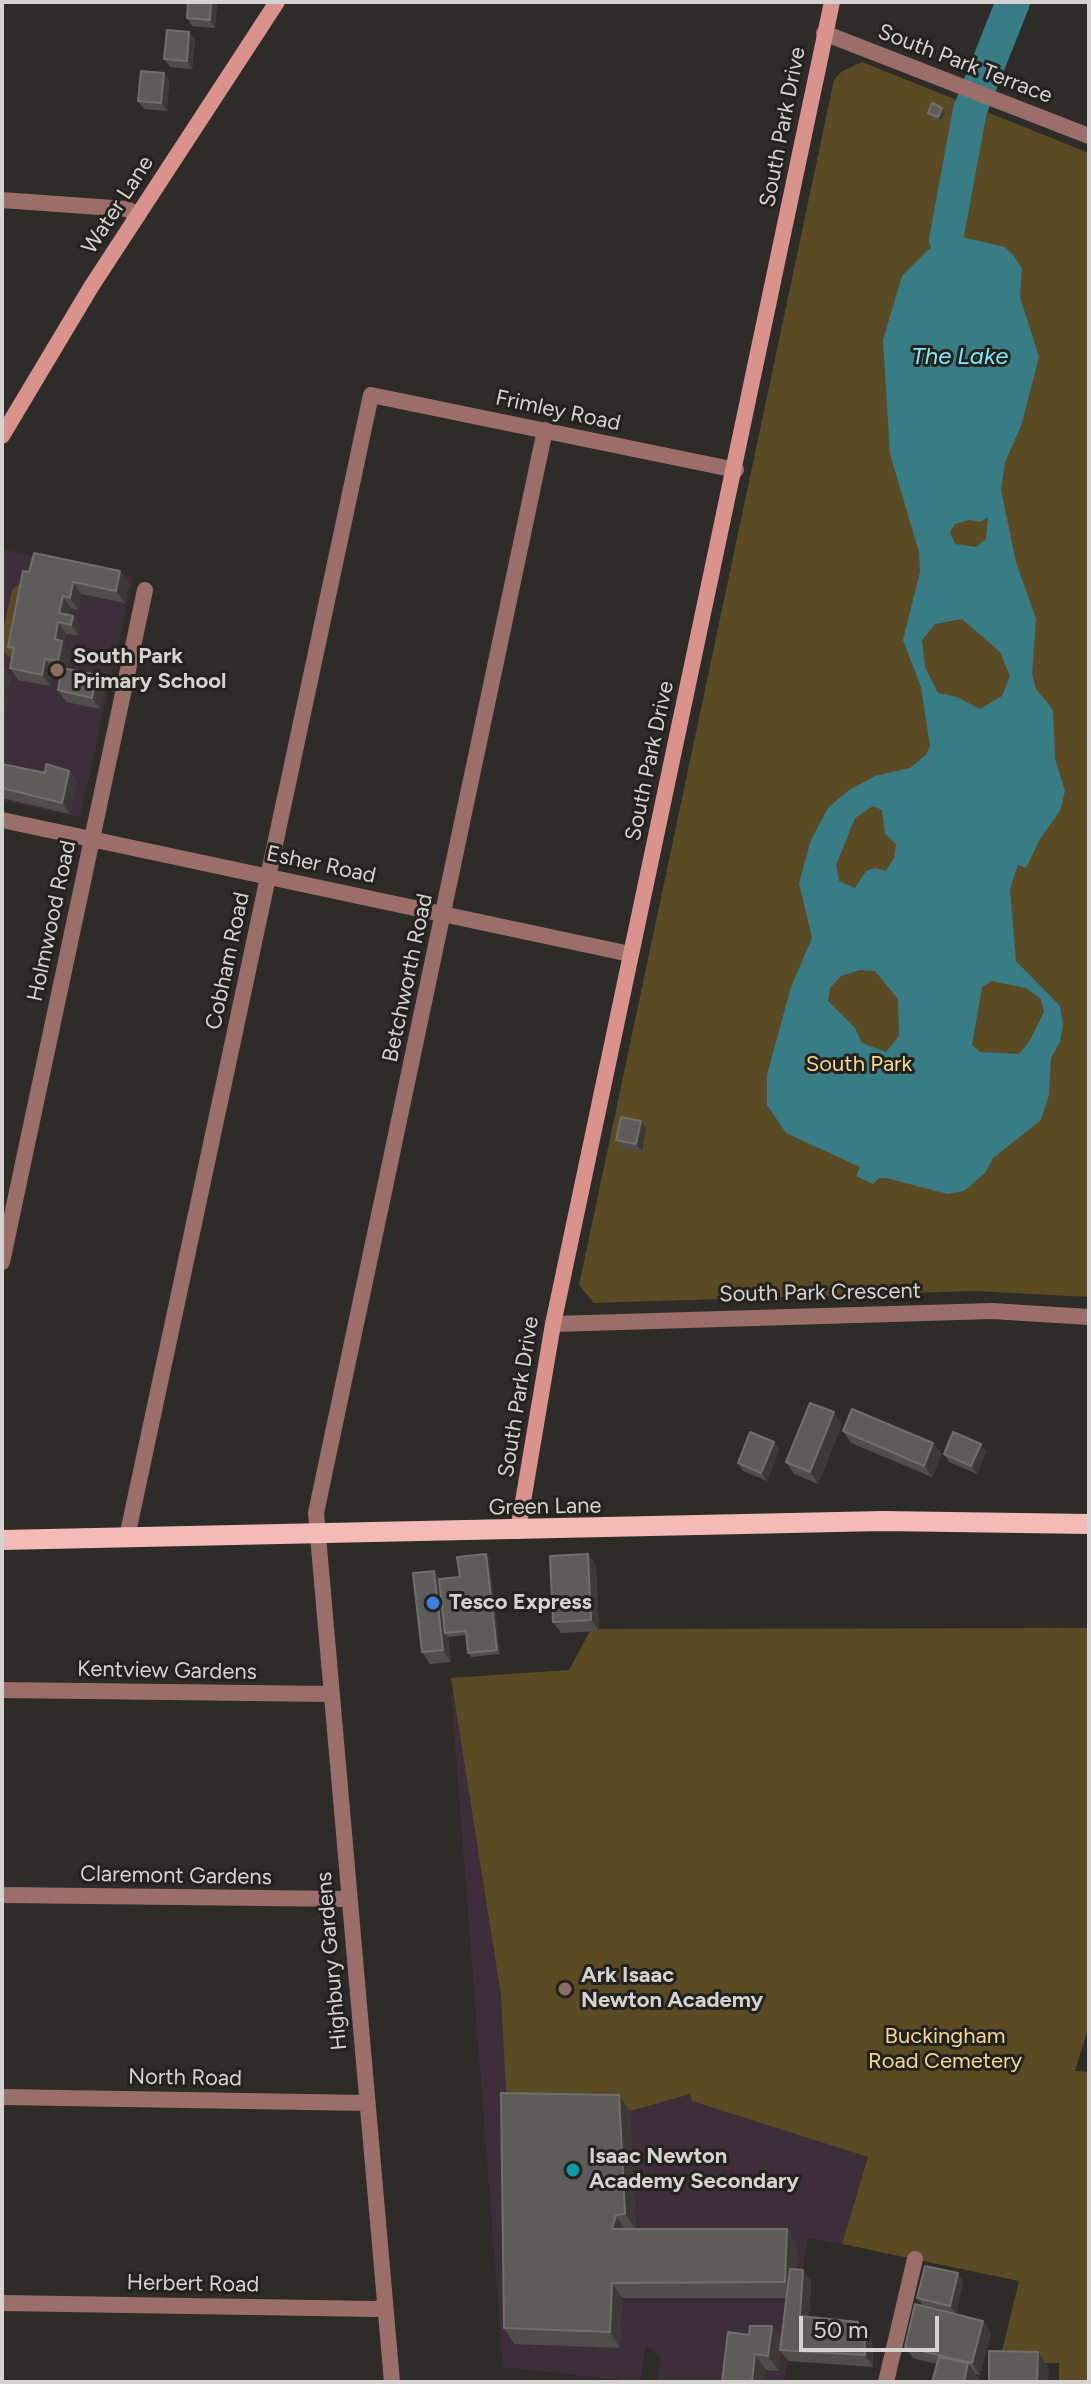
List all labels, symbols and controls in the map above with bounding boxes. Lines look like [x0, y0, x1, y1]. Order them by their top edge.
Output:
street label: South Park Terrace [874, 19, 1056, 109]
street label: South Park Drive [755, 45, 811, 209]
street label: Water Lane [77, 151, 159, 259]
water label: The Lake [912, 343, 1008, 371]
street label: Frimley Road [493, 385, 623, 437]
place label: South Park Primary School [73, 644, 226, 696]
marker: South Park Primary School [48, 661, 66, 679]
street label: South Park Drive [620, 679, 680, 843]
street label: Holmwood Road [22, 838, 82, 1004]
street label: Esher Road [264, 841, 378, 889]
street label: Cobham Road [201, 890, 255, 1032]
street label: Betchworth Road [377, 891, 439, 1065]
park label: South Park [806, 1052, 912, 1078]
street label: South Park Crescent [719, 1278, 921, 1308]
street label: South Park Drive [493, 1315, 545, 1479]
street label: Green Lane [488, 1493, 602, 1521]
place label: Tesco Express [449, 1590, 592, 1616]
marker: Tesco Express [424, 1594, 442, 1612]
street label: Kentview Gardens [77, 1656, 257, 1686]
street label: Claremont Gardens [80, 1861, 272, 1891]
street label: Highbury Gardens [311, 1871, 353, 2051]
place label: Ark Isaac Newton Academy [581, 1963, 763, 2014]
marker: Ark Isaac Newton Academy [556, 1980, 574, 1998]
park label: Buckingham Road Cemetery [868, 2024, 1022, 2076]
street label: North Road [128, 2064, 242, 2092]
place label: Isaac Newton Academy Secondary [589, 2144, 799, 2196]
marker: Isaac Newton Academy Secondary [564, 2161, 582, 2179]
street label: Herbert Road [126, 2270, 260, 2298]
scale bar [803, 2300, 943, 2350]
text: 50 m [813, 2315, 869, 2344]

